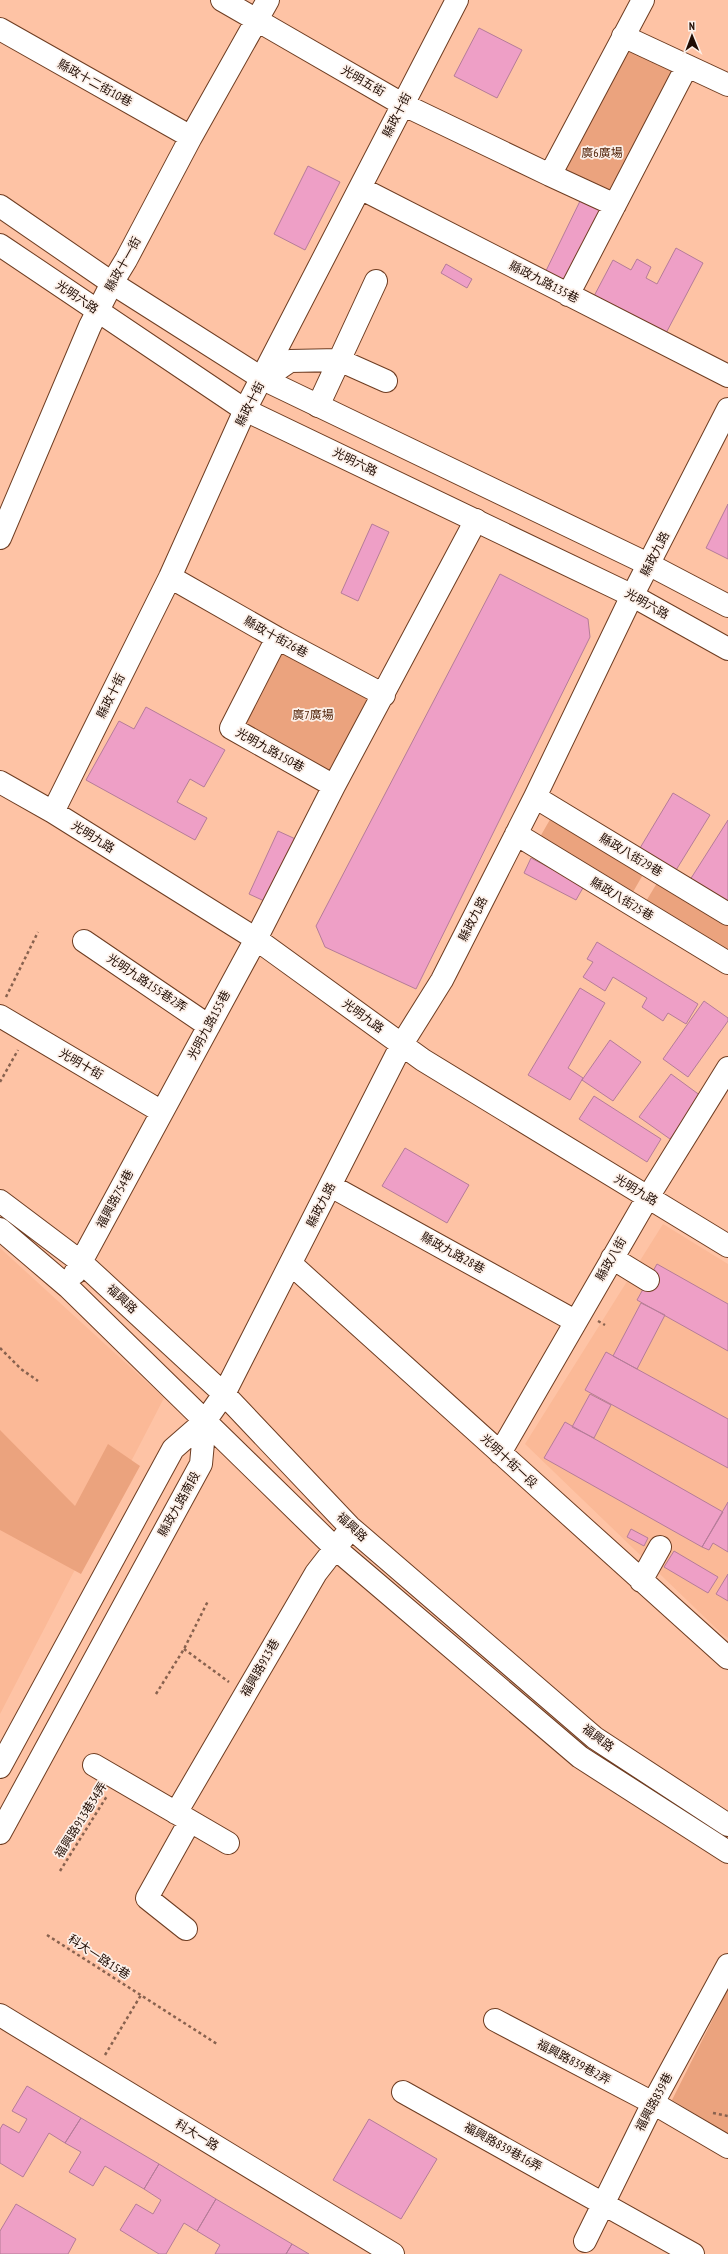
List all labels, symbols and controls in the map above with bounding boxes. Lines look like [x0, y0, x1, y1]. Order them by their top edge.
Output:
north arrow [672, 16, 712, 56]
text: N [689, 19, 695, 33]
street label: 縣政十二街10巷 [55, 56, 135, 109]
street label: 光明五街 [339, 62, 388, 99]
street label: 縣政十街 [379, 90, 414, 140]
park label: 廣6廣場 [581, 145, 623, 160]
street label: 縣政十一街 [101, 234, 144, 294]
street label: 縣政九路135巷 [507, 258, 582, 306]
street label: 光明六路 [53, 277, 101, 316]
street label: 縣政十街 [232, 379, 267, 429]
street label: 光明六路 [330, 444, 380, 479]
street label: 縣政九路 [637, 529, 672, 579]
street label: 光明六路 [623, 585, 672, 622]
street label: 縣政十街26巷 [242, 613, 311, 660]
street label: 縣政十街 [93, 671, 128, 721]
park label: 廣7廣場 [292, 707, 334, 722]
street label: 光明九路150巷 [233, 725, 307, 775]
street label: 光明九路 [69, 817, 118, 856]
street label: 縣政八街29巷 [597, 830, 665, 879]
street label: 縣政八街25巷 [588, 874, 656, 923]
street label: 縣政九路 [455, 894, 490, 944]
street label: 光明九路155巷2弄 [104, 950, 190, 1015]
street label: 光明九路155巷 [184, 988, 233, 1062]
street label: 光明九路 [339, 995, 387, 1036]
street label: 光明十街 [57, 1045, 106, 1082]
street label: 福興路754巷 [93, 1167, 136, 1231]
street label: 光明九路 [612, 1171, 661, 1208]
street label: 縣政九路 [303, 1180, 338, 1230]
street label: 縣政九路28巷 [419, 1229, 488, 1276]
street label: 縣政八街 [592, 1234, 629, 1283]
street label: 福興路 [104, 1281, 141, 1316]
street label: 光明十街一段 [478, 1431, 541, 1491]
street label: 縣政九路南段 [155, 1469, 203, 1539]
street label: 福興路 [334, 1509, 371, 1544]
street label: 福興路913巷 [237, 1636, 282, 1699]
street label: 福興路 [579, 1721, 617, 1754]
street label: 福興路913巷34弄 [51, 1779, 110, 1861]
street label: 科大一路15巷 [65, 1931, 133, 1982]
street label: 福興路839巷2弄 [535, 2036, 614, 2087]
street label: 福興路839巷 [632, 2070, 675, 2134]
street label: 科大一路 [173, 2116, 222, 2153]
street label: 福興路839巷16弄 [462, 2119, 545, 2174]

